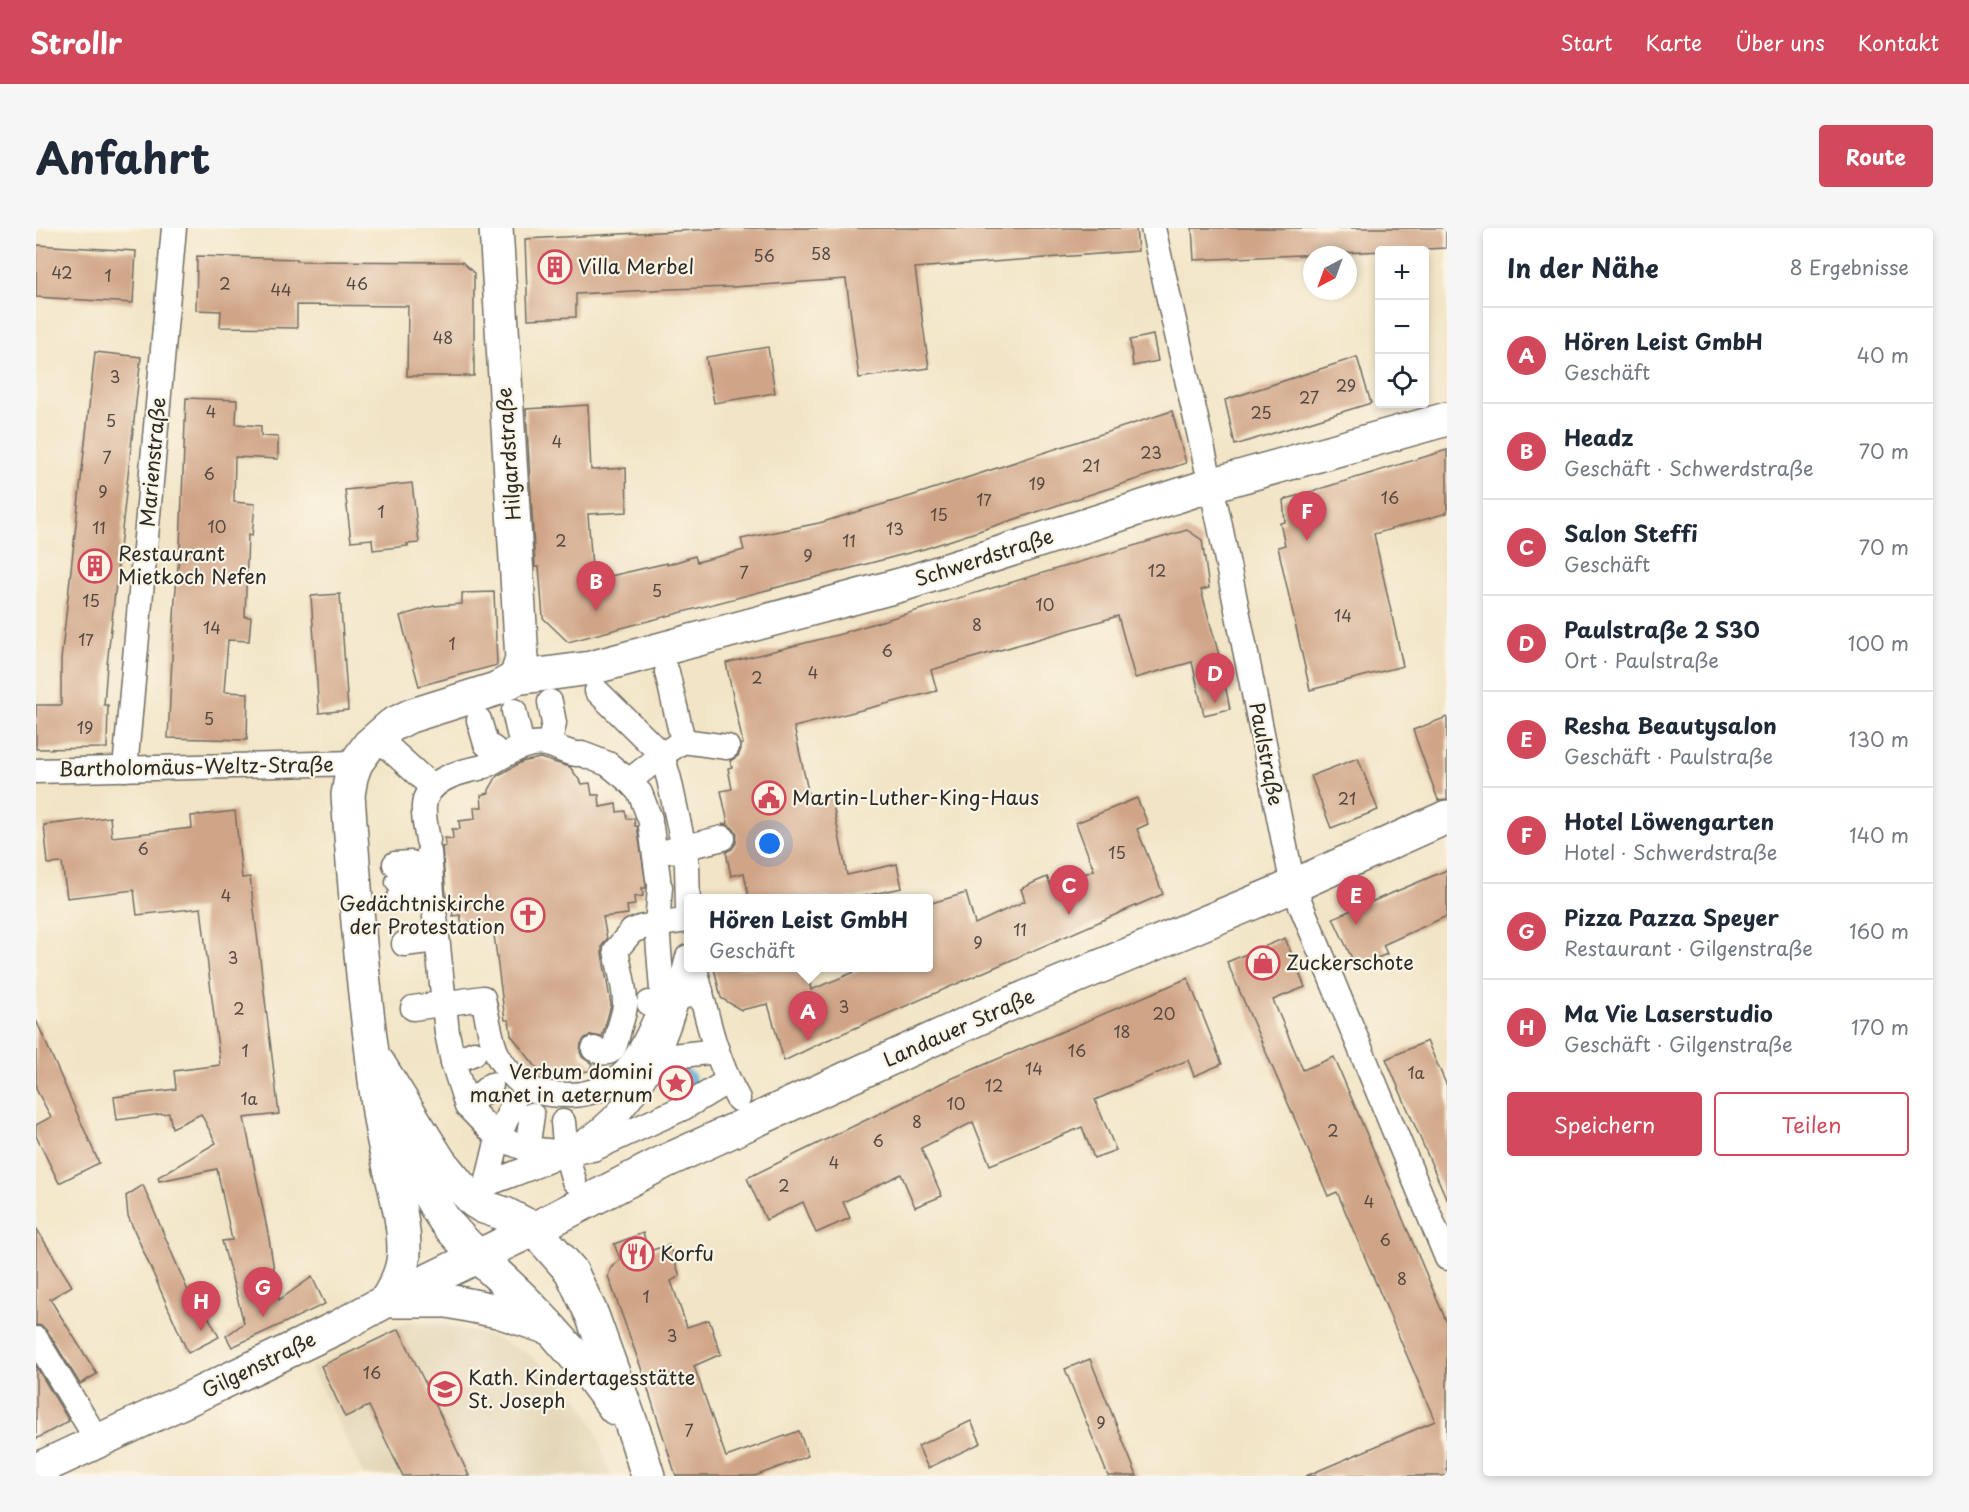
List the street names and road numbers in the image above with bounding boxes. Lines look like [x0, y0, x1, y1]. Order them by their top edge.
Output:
street label: Hilgardstraße [488, 387, 528, 522]
street label: Marienstraße [131, 396, 173, 528]
street label: Schwerdstraße [910, 520, 1057, 594]
street label: Paulstraße [1242, 700, 1292, 808]
street label: Bartholomäus-Weltz-Straße [58, 749, 334, 783]
street label: Landauer Straße [878, 980, 1039, 1074]
street label: Gilgenstraße [196, 1324, 321, 1405]

